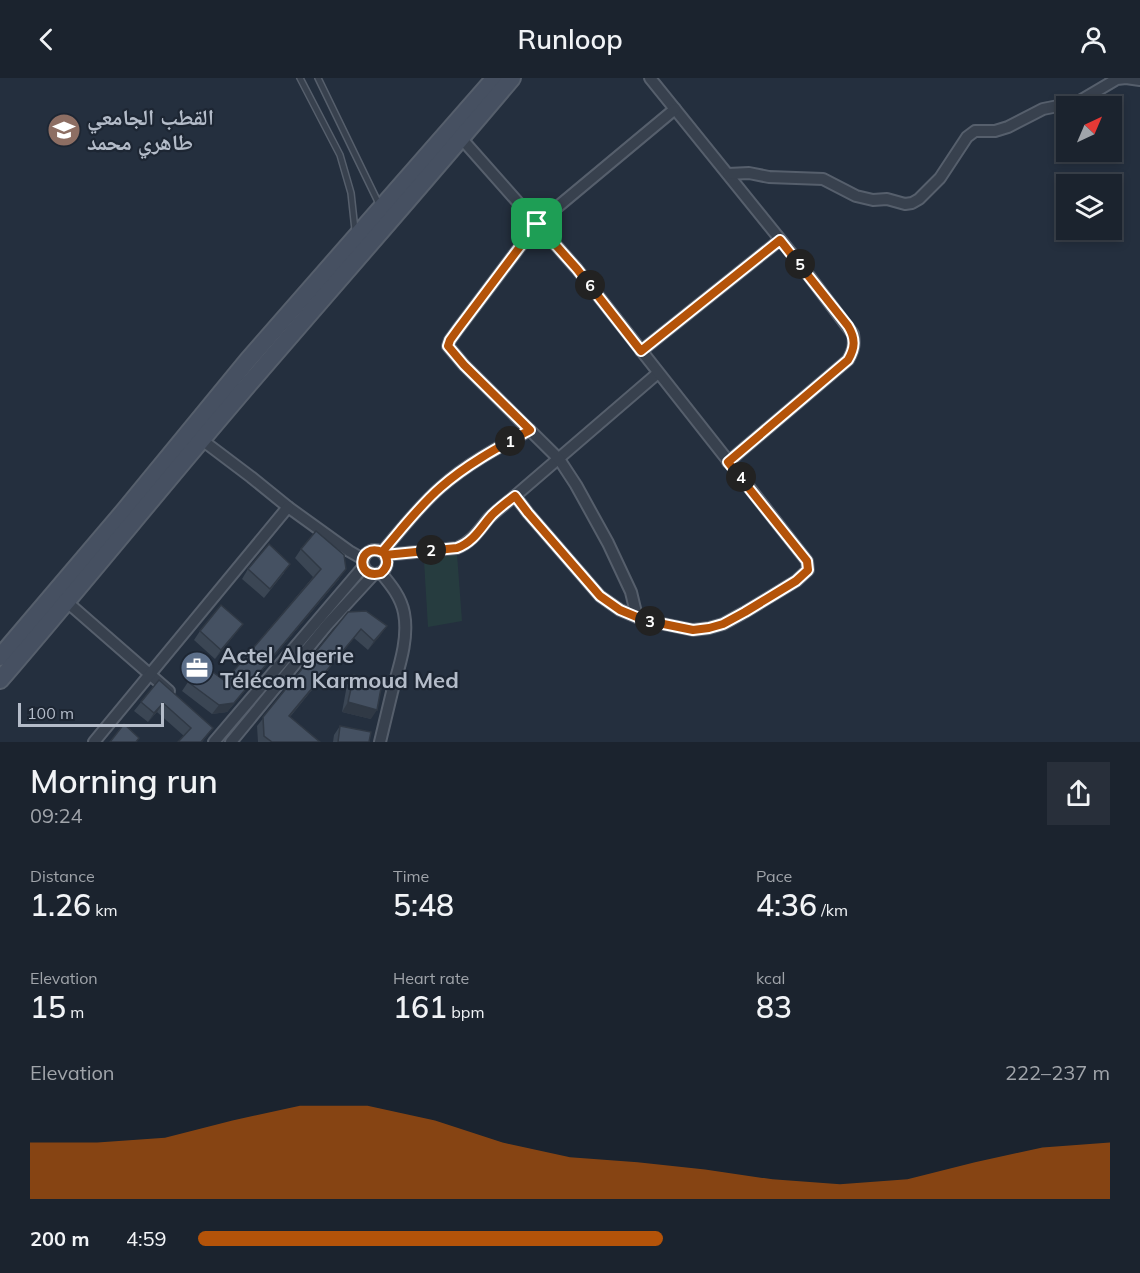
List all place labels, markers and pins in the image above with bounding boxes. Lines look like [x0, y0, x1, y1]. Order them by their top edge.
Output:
place label: القطب الجامعي طاهري محمد [87, 103, 214, 159]
school or university icon: القطب الجامعي طاهري محمد [46, 112, 82, 148]
pin [511, 198, 562, 249]
pin: 5 [785, 249, 815, 279]
pin: 6 [575, 270, 605, 300]
pin: 1 [495, 426, 525, 456]
pin: 4 [726, 462, 756, 492]
pin: 2 [416, 535, 446, 565]
pin: 3 [635, 606, 665, 636]
place label: Actel Algerie Télécom Karmoud Med [220, 641, 459, 694]
office icon: Actel Algerie Télécom Karmoud Med [179, 650, 215, 686]

